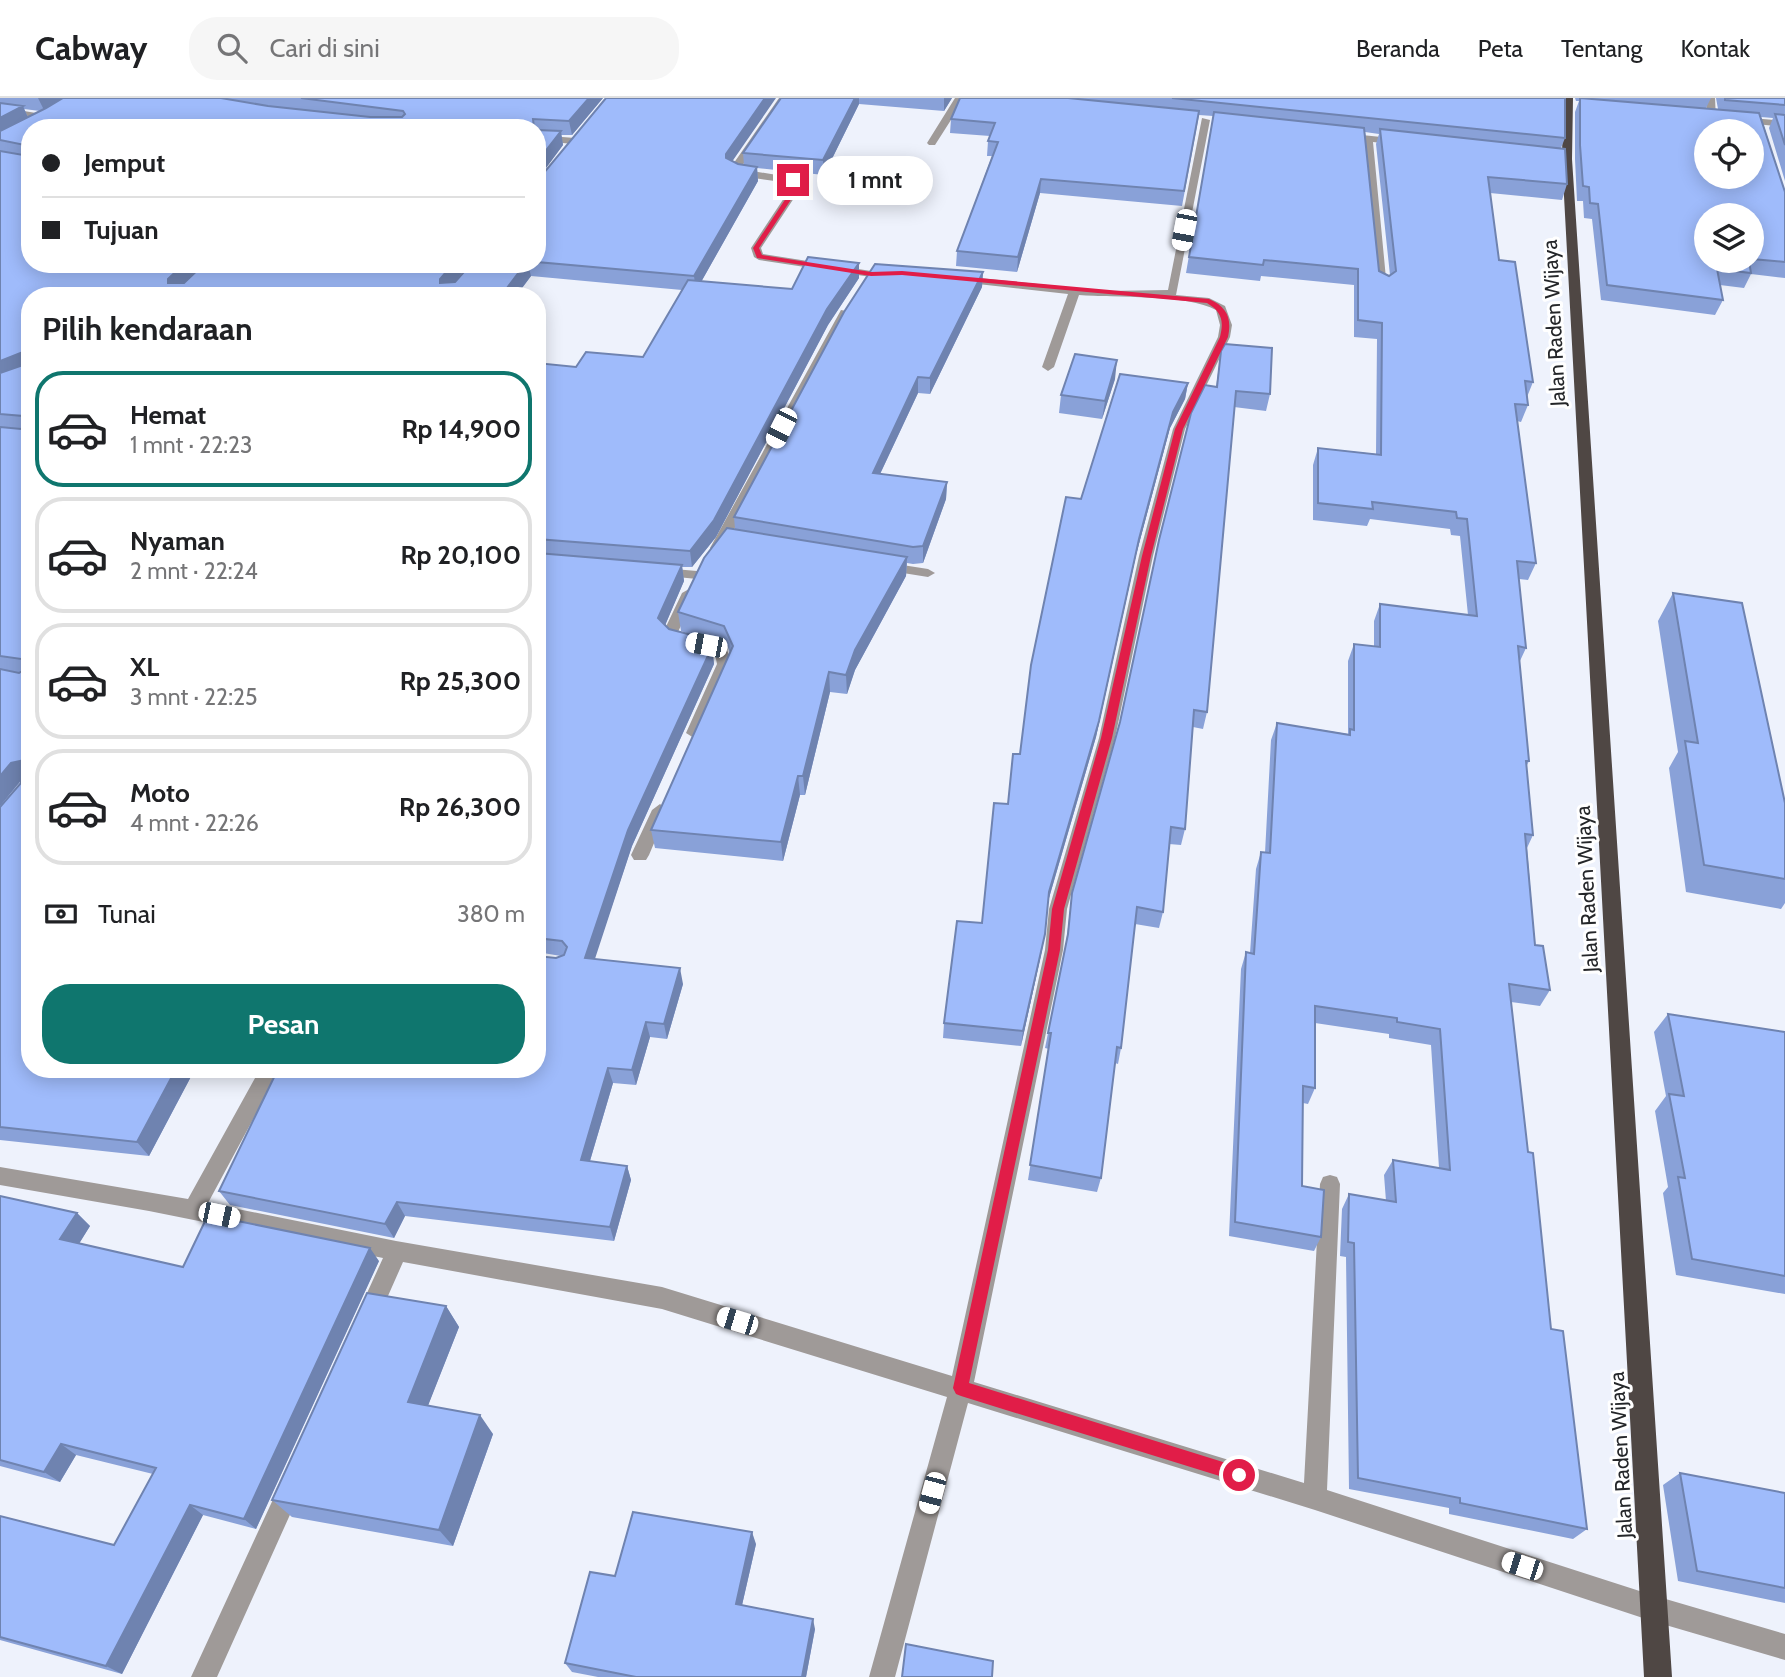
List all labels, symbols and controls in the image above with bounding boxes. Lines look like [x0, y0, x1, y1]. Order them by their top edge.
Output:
search box [189, 17, 679, 80]
text: Cabway [35, 28, 147, 68]
icon: search [213, 29, 251, 67]
text: Cari di sini [269, 32, 380, 64]
text: Beranda [1356, 34, 1440, 63]
text: Peta [1478, 34, 1523, 63]
text: Tentang [1561, 34, 1642, 63]
text: Kontak [1680, 34, 1750, 63]
map controls [1694, 119, 1764, 273]
button: locate [1694, 119, 1764, 189]
text: Jemput [84, 147, 165, 179]
callout: 1 mnt [818, 155, 933, 204]
route end [777, 164, 809, 196]
text: 1 mnt [848, 166, 902, 194]
button: layers [1694, 203, 1764, 273]
car [1170, 207, 1199, 253]
text: Tujuan [84, 214, 159, 246]
street label: Jalan Raden Wijaya [1537, 239, 1571, 408]
text: Pilih kendaraan [42, 309, 253, 348]
icon: car [46, 398, 109, 461]
text: Hemat [130, 399, 206, 431]
car [763, 405, 800, 451]
text: Rp 14,900 [402, 413, 521, 445]
text: 1 mnt · 22:23 [130, 431, 252, 459]
icon: car [46, 524, 109, 587]
text: Nyaman [130, 525, 225, 557]
text: Rp 20,100 [401, 539, 521, 571]
text: 2 mnt · 22:24 [130, 557, 258, 585]
car [684, 631, 729, 659]
icon: car [46, 650, 109, 713]
text: XL [130, 651, 159, 683]
text: Rp 25,300 [400, 665, 521, 697]
text: 3 mnt · 22:25 [130, 683, 257, 711]
icon: car [46, 776, 109, 839]
text: Moto [130, 777, 190, 809]
text: Rp 26,300 [399, 791, 521, 823]
street label: Jalan Raden Wijaya [1570, 805, 1604, 974]
text: 4 mnt · 22:26 [130, 809, 259, 837]
icon: cash [42, 895, 80, 933]
text: Tunai [98, 898, 156, 930]
text: 380 m [457, 900, 525, 928]
button: Pesan [42, 984, 525, 1064]
car [197, 1200, 242, 1230]
car [714, 1305, 761, 1337]
street label: Jalan Raden Wijaya [1604, 1371, 1638, 1540]
route start [1223, 1459, 1255, 1491]
car [917, 1470, 948, 1516]
car [1499, 1550, 1546, 1582]

